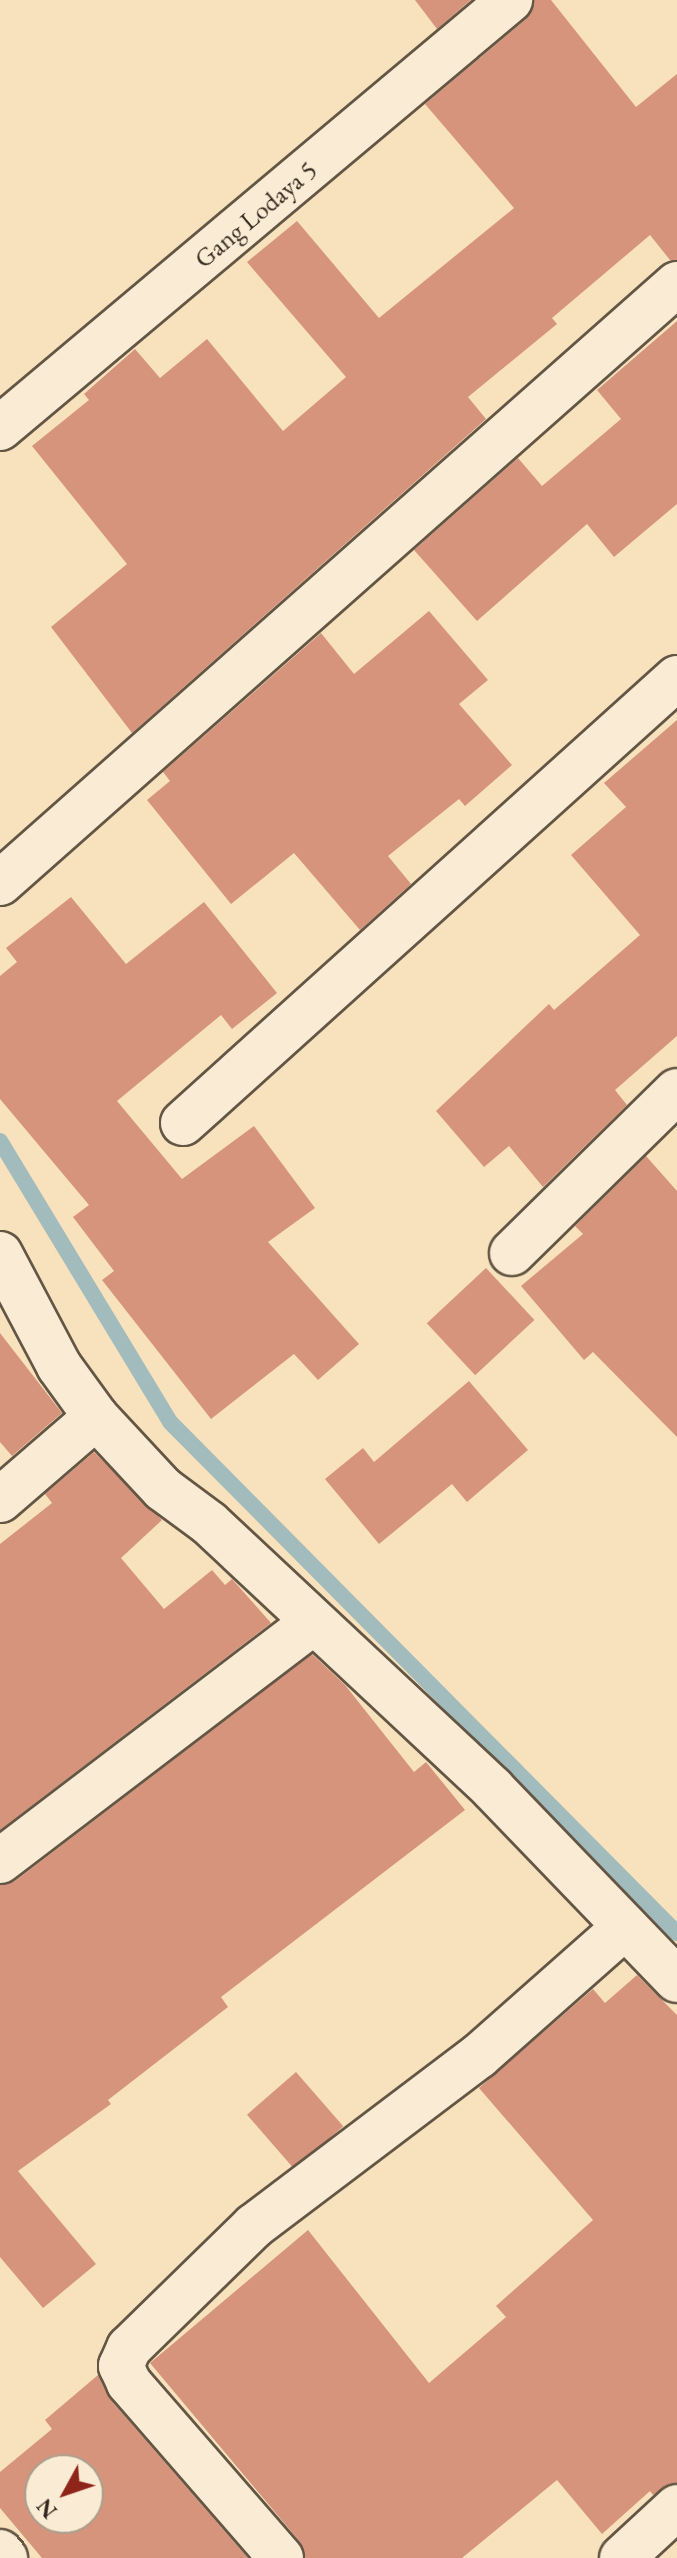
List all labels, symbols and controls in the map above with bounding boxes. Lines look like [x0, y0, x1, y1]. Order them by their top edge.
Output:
street label: Gang Lodaya 5 [189, 155, 323, 275]
north arrow [24, 2454, 104, 2534]
text: N [30, 2492, 64, 2525]

